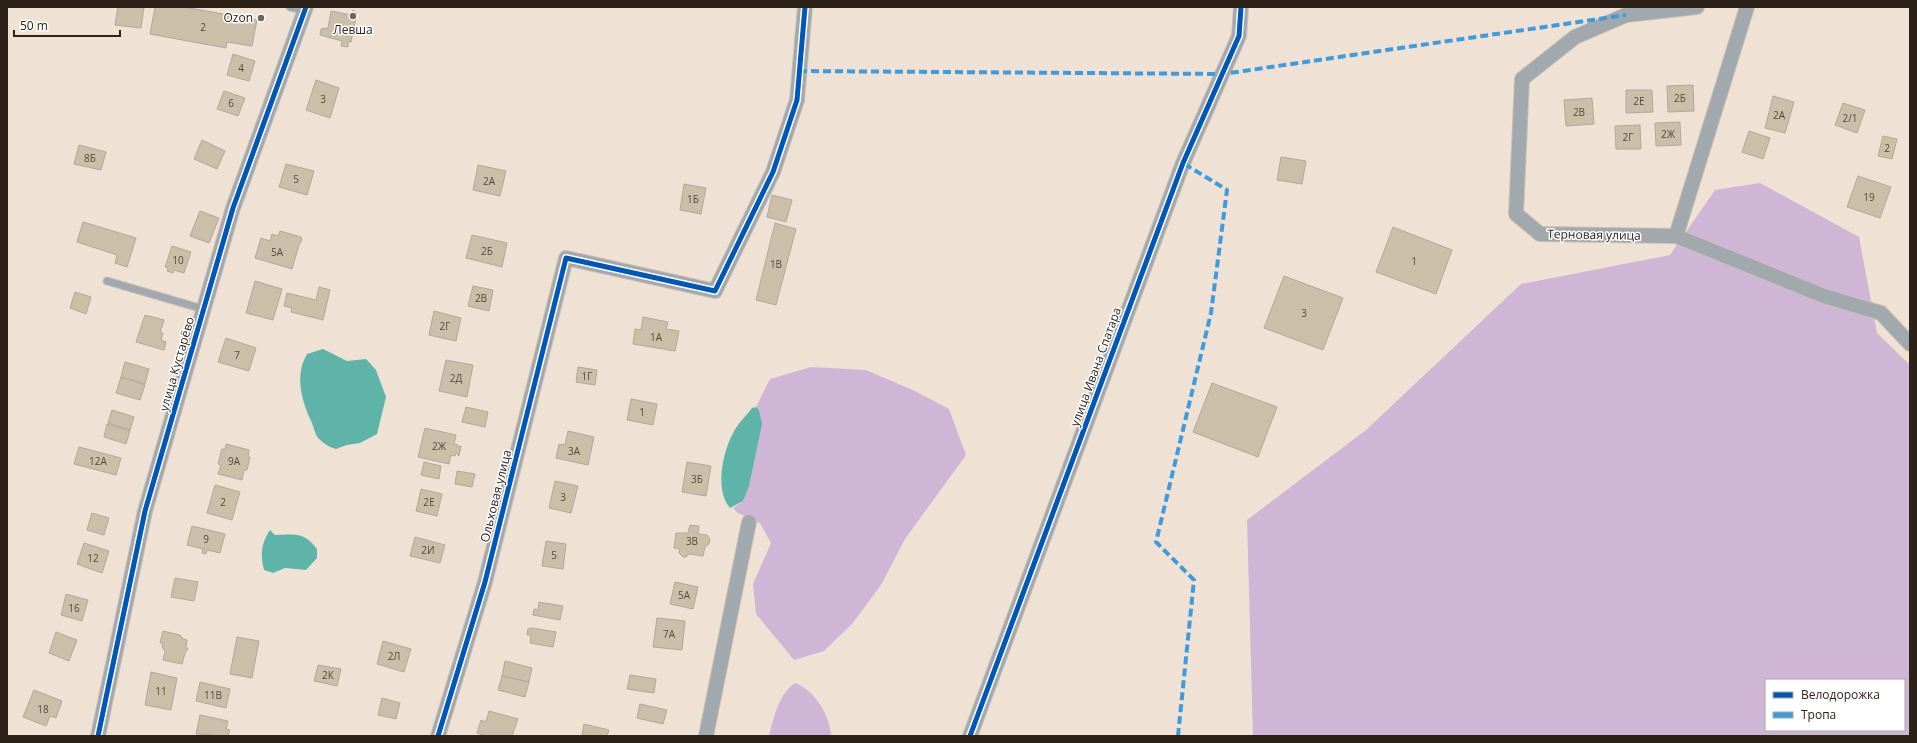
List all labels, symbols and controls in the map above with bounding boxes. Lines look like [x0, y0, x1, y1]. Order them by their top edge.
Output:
place label: Ozon [223, 9, 253, 26]
marker: Левша [348, 11, 358, 21]
scale bar [14, 12, 120, 38]
marker: Ozon [256, 13, 266, 23]
text: 50 m [20, 17, 48, 34]
house number: 2 [200, 20, 206, 34]
place label: Левша [333, 21, 373, 38]
house number: 4 [238, 61, 244, 75]
house number: 2Б [1674, 91, 1686, 105]
house number: 3 [320, 92, 326, 106]
house number: 2Е [1633, 94, 1645, 108]
house number: 6 [228, 96, 234, 110]
house number: 2В [1573, 105, 1585, 119]
house number: 2А [1773, 108, 1786, 122]
house number: 2/1 [1842, 111, 1858, 125]
house number: 2Ж [1661, 127, 1676, 141]
house number: 2Г [1623, 130, 1633, 144]
house number: 2 [1884, 141, 1890, 155]
house number: 8Б [84, 151, 96, 165]
house number: 5 [293, 172, 299, 186]
house number: 2А [483, 174, 496, 188]
house number: 19 [1863, 190, 1875, 204]
house number: 1Б [687, 192, 699, 206]
street label: Терновая улица [1547, 225, 1641, 244]
house number: 2Б [481, 244, 493, 258]
house number: 5А [271, 245, 284, 259]
house number: 10 [172, 253, 184, 267]
house number: 1 [1411, 254, 1417, 268]
house number: 1В [770, 257, 782, 271]
house number: 2В [475, 291, 487, 305]
street label: улица Ивана Спатара [1066, 305, 1125, 429]
house number: 3 [1301, 306, 1307, 320]
street label: улица Кустарёво [155, 315, 198, 413]
house number: 2Г [440, 319, 450, 333]
house number: 1А [650, 330, 663, 344]
house number: 7 [234, 348, 240, 362]
house number: 1Г [582, 369, 592, 383]
house number: 2Д [450, 371, 462, 385]
house number: 1 [639, 405, 645, 419]
house number: 2Ж [432, 439, 447, 453]
house number: 3А [568, 444, 581, 458]
street label: Ольховая улица [476, 448, 515, 544]
house number: 12А [89, 454, 108, 468]
house number: 9А [228, 454, 241, 468]
house number: 3Б [691, 472, 703, 486]
house number: 3 [560, 490, 566, 504]
house number: 2 [220, 495, 226, 509]
house number: 2Е [423, 495, 435, 509]
house number: 9 [203, 532, 209, 546]
house number: 3В [686, 534, 698, 548]
house number: 2И [421, 543, 435, 557]
house number: 5 [551, 548, 557, 562]
house number: 12 [87, 551, 99, 565]
house number: 5А [678, 588, 691, 602]
house number: 16 [68, 601, 80, 615]
house number: 7А [663, 627, 676, 641]
house number: 2Л [388, 649, 400, 663]
house number: 2К [322, 668, 335, 682]
legend [1765, 679, 1905, 731]
house number: 11 [155, 684, 167, 698]
text: Велодорожка [1801, 686, 1880, 703]
house number: 11В [204, 688, 222, 702]
house number: 18 [37, 702, 49, 716]
text: Тропа [1801, 706, 1836, 723]

